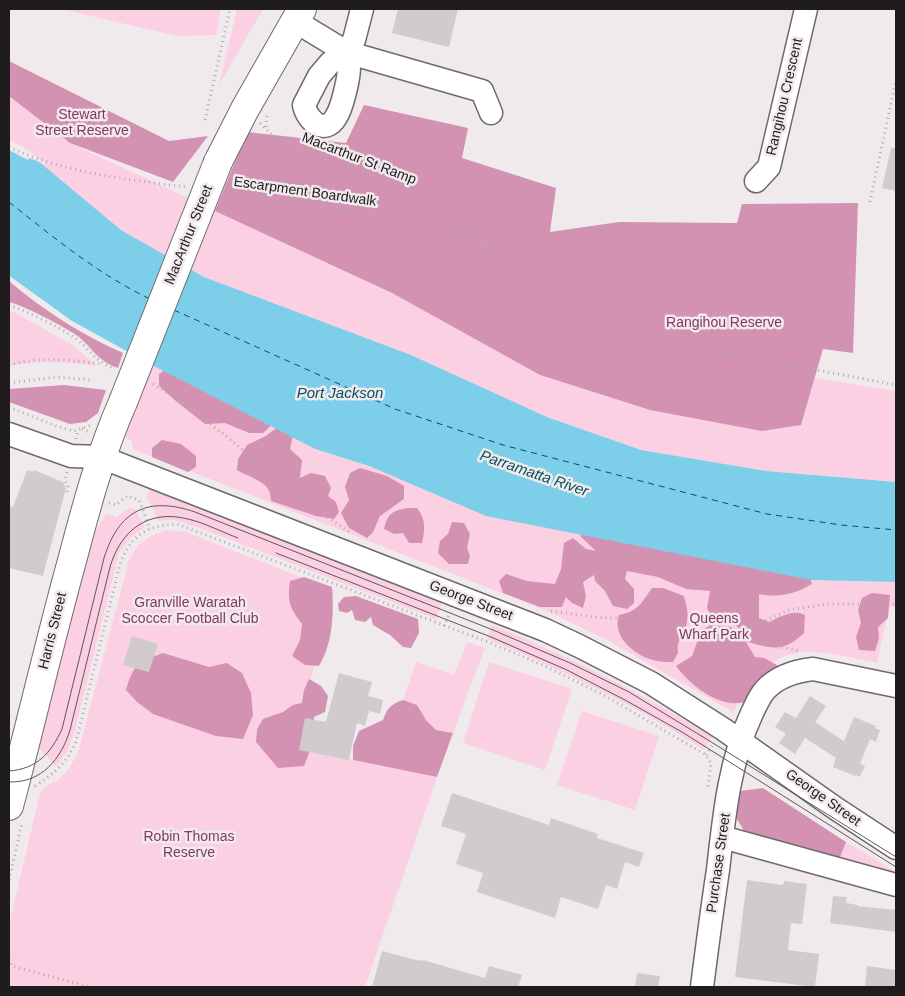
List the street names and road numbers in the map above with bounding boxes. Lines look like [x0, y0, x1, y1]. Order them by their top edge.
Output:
street label: Rangihou Crescent [763, 37, 807, 157]
street label: Macarthur St Ramp [299, 129, 419, 189]
street label: Escarpment Boardwalk [233, 174, 377, 210]
street label: MacArthur Street [161, 183, 217, 287]
street label: George Street [427, 577, 515, 625]
street label: Harris Street [35, 591, 71, 671]
street label: George Street [782, 766, 864, 830]
street label: Purchase Street [704, 812, 734, 914]

